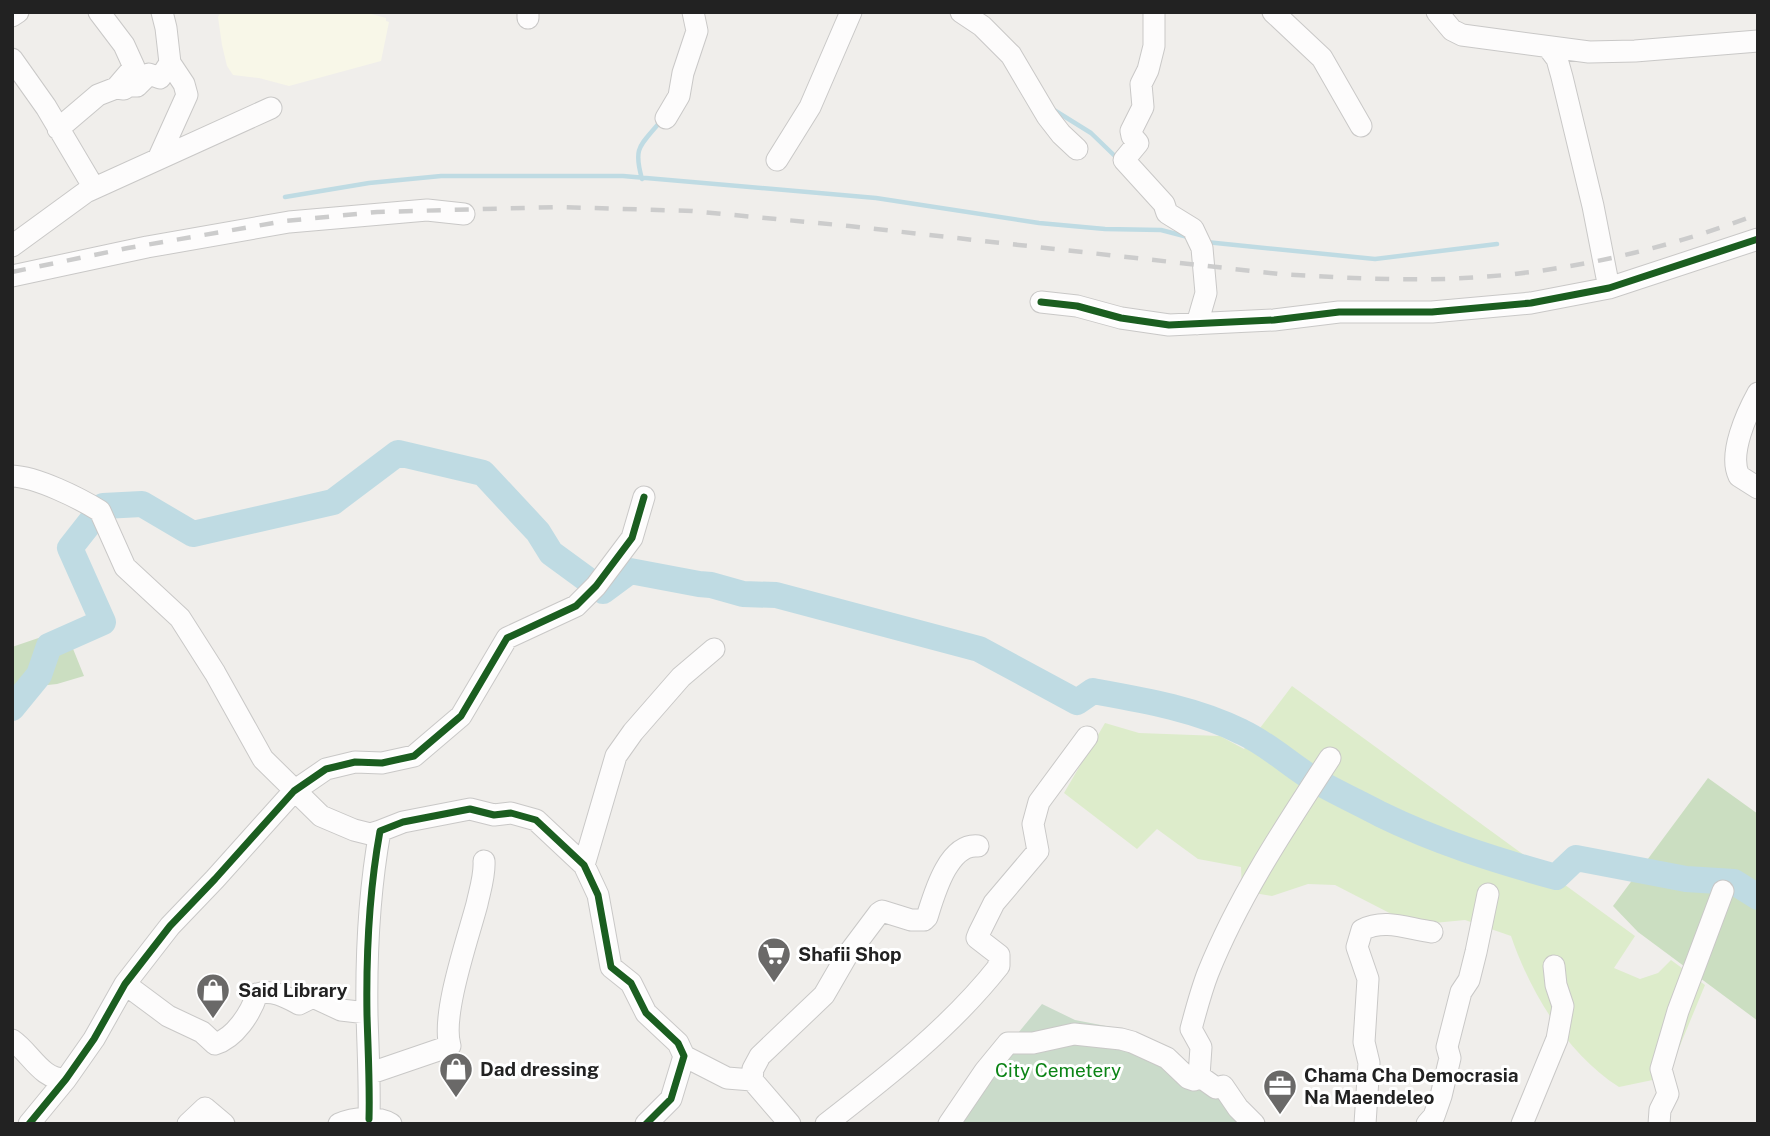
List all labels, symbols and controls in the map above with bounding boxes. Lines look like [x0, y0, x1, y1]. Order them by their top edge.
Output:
supermarket icon: Shafii Shop [755, 935, 793, 984]
place label: Shafii Shop [798, 943, 902, 965]
shop icon: Said Library [194, 971, 232, 1020]
place label: Said Library [238, 979, 348, 1001]
shop icon: Dad dressing [437, 1050, 475, 1099]
place label: Dad dressing [480, 1058, 599, 1080]
park label: City Cemetery [995, 1059, 1121, 1081]
place label: Chama Cha Democrasia Na Maendeleo [1304, 1064, 1519, 1108]
office icon: Chama Cha Democrasia Na Maendeleo [1261, 1067, 1299, 1116]

